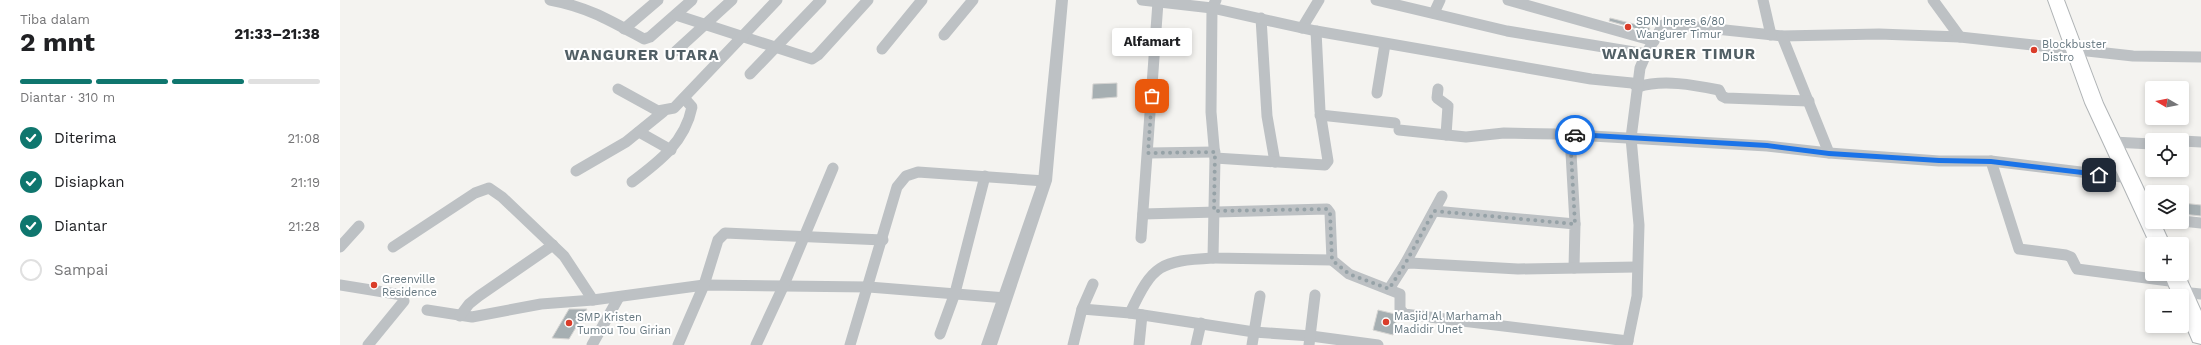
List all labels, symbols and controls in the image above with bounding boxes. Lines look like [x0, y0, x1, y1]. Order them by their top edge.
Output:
text: Tiba dalam [20, 12, 90, 27]
place label: SDN Inpres 6/80 Wangurer Timur [1636, 15, 1725, 41]
marker: SDN Inpres 6/80 Wangurer Timur [1623, 22, 1633, 32]
text: 21:33–21:38 [234, 25, 320, 43]
text: 2 mnt [20, 27, 95, 57]
callout: Alfamart [1112, 28, 1192, 56]
text: Alfamart [1124, 34, 1180, 49]
place label: Blockbuster Distro [2042, 38, 2107, 64]
district label: WANGURER TIMUR [1602, 45, 1756, 63]
marker: Blockbuster Distro [2029, 45, 2039, 55]
district label: WANGURER UTARA [564, 46, 720, 64]
pin [1135, 79, 1169, 113]
north arrow [2145, 81, 2189, 125]
map controls [2145, 81, 2189, 333]
icon: bag [1141, 85, 1163, 107]
text: Diantar · 310 m [20, 90, 115, 105]
courier [1555, 115, 1595, 155]
icon: car [1564, 124, 1586, 146]
icon: check [20, 127, 42, 149]
text: Diterima [54, 129, 117, 147]
text: 21:08 [287, 131, 320, 146]
button: locate [2145, 133, 2189, 177]
pin [2082, 158, 2116, 192]
icon: home [2088, 164, 2110, 186]
icon: check [20, 171, 42, 193]
text: Disiapkan [54, 173, 125, 191]
text: 21:19 [290, 175, 320, 190]
button: layers [2145, 185, 2189, 229]
icon: check [20, 215, 42, 237]
text: Diantar [54, 217, 107, 235]
text: 21:28 [288, 219, 320, 234]
button: + [2145, 237, 2189, 281]
text: Sampai [54, 261, 108, 279]
place label: Greenville Residence [382, 273, 437, 299]
marker: Greenville Residence [369, 280, 379, 290]
button: − [2145, 289, 2189, 333]
place label: Masjid Al Marhamah Madidir Unet [1394, 310, 1502, 336]
place label: SMP Kristen Tumou Tou Girian [577, 311, 671, 337]
marker: Masjid Al Marhamah Madidir Unet [1381, 317, 1391, 327]
marker: SMP Kristen Tumou Tou Girian [564, 318, 574, 328]

